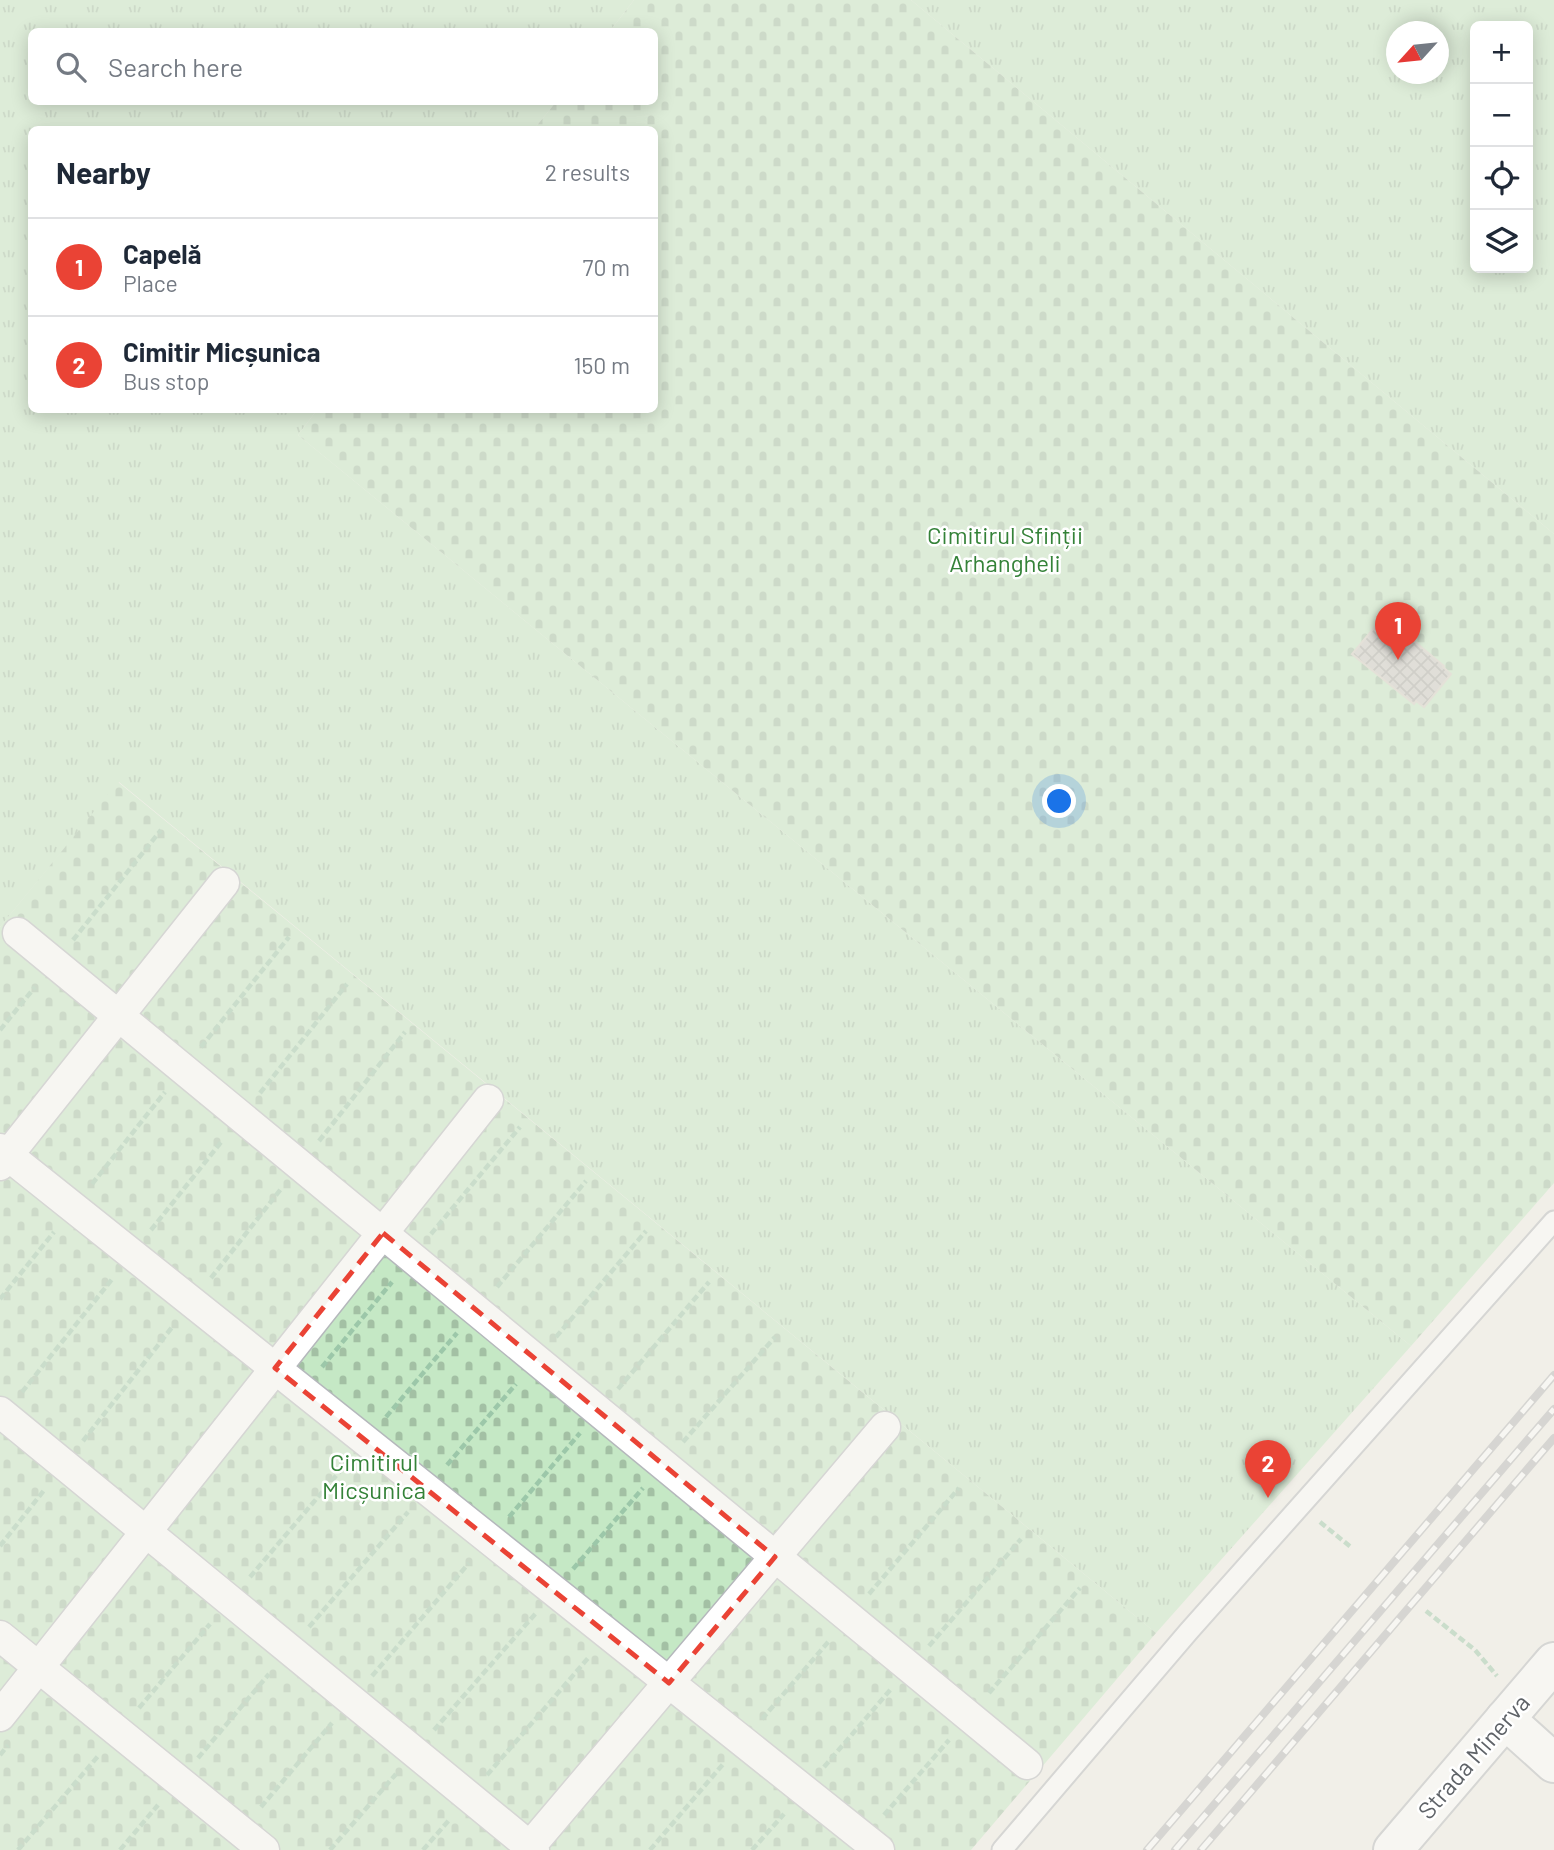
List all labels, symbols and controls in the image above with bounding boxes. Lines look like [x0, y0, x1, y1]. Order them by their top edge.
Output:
north arrow [1386, 21, 1449, 84]
map controls [1470, 21, 1533, 273]
button: + [1470, 21, 1533, 84]
search box [28, 28, 658, 105]
icon: search [52, 48, 90, 86]
text: Search here [108, 51, 243, 82]
button: − [1470, 84, 1533, 147]
button: locate [1470, 147, 1533, 210]
text: Nearby [56, 154, 151, 190]
text: 2 results [545, 158, 630, 186]
button: layers [1470, 210, 1533, 273]
text: Capelă [123, 238, 201, 269]
text: 1 [75, 253, 83, 281]
text: 70 m [583, 253, 630, 281]
text: Place [123, 269, 178, 297]
text: Cimitir Micșunica [123, 336, 320, 367]
text: 2 [73, 351, 85, 379]
text: 150 m [574, 351, 630, 379]
text: Bus stop [123, 367, 209, 395]
park label: Cimitirul Sfinții Arhangheli [927, 520, 1083, 577]
pin: 1 [1375, 602, 1421, 660]
your location [1042, 784, 1076, 818]
pin: 2 [1245, 1440, 1291, 1498]
park label: Cimitirul Micșunica [322, 1447, 426, 1504]
street label: Strada Minerva [1411, 1688, 1535, 1824]

